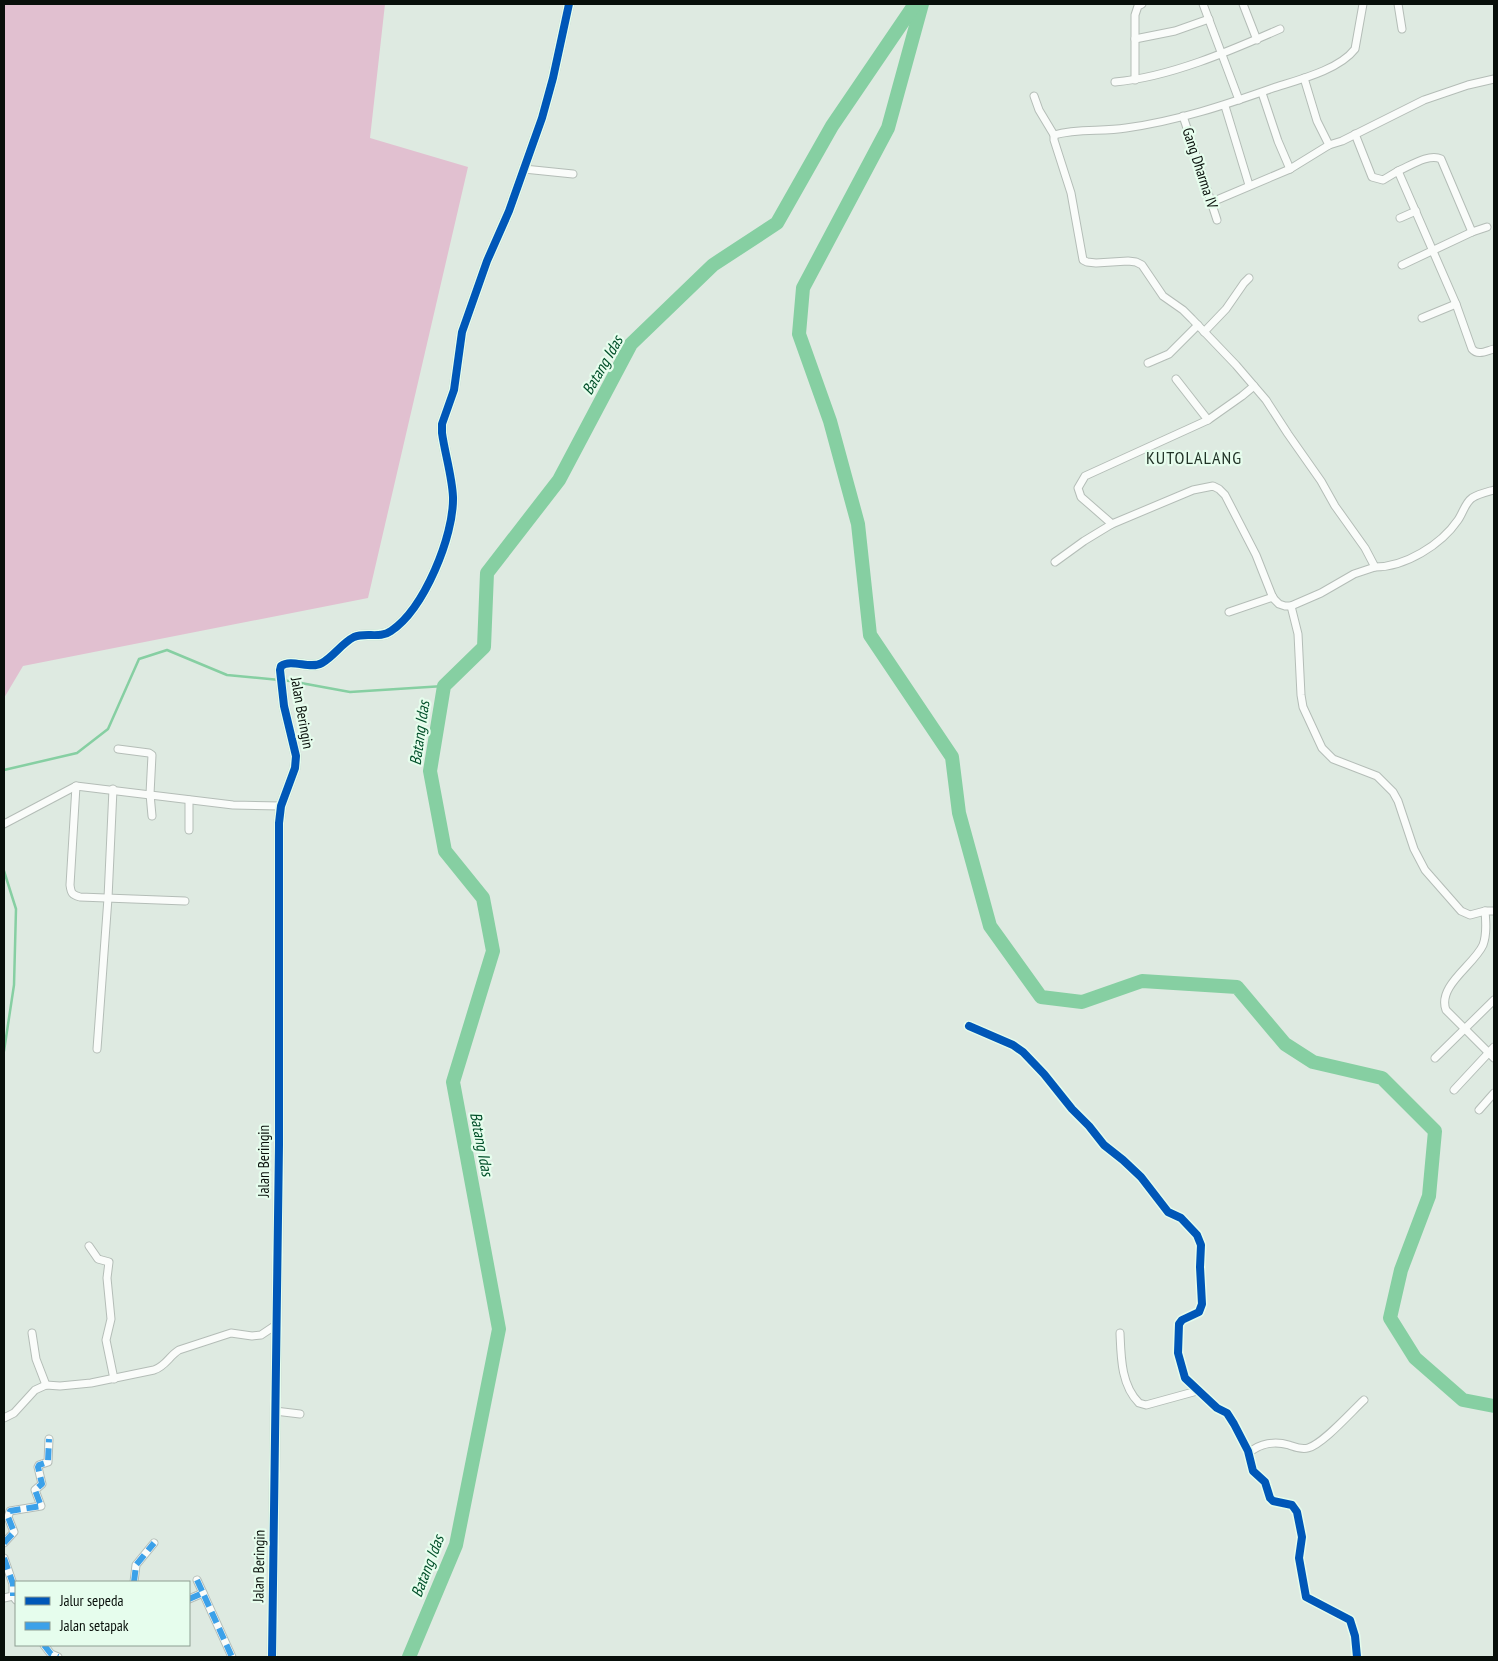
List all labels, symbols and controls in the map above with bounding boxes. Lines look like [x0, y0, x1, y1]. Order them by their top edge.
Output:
street label: Gang Dharma IV [1179, 125, 1222, 211]
water label: Batang Idas [577, 331, 628, 398]
district label: KUTOLALANG [1146, 446, 1242, 469]
street label: Jalan Beringin [287, 675, 318, 750]
water label: Batang Idas [405, 698, 434, 766]
water label: Batang Idas [466, 1110, 498, 1179]
street label: Jalan Beringin [254, 1125, 273, 1198]
street label: Jalan Beringin [248, 1530, 269, 1603]
water label: Batang Idas [406, 1531, 448, 1600]
legend [15, 1581, 190, 1646]
text: Jalur sepeda [59, 1591, 123, 1610]
text: Jalan setapak [59, 1616, 129, 1635]

